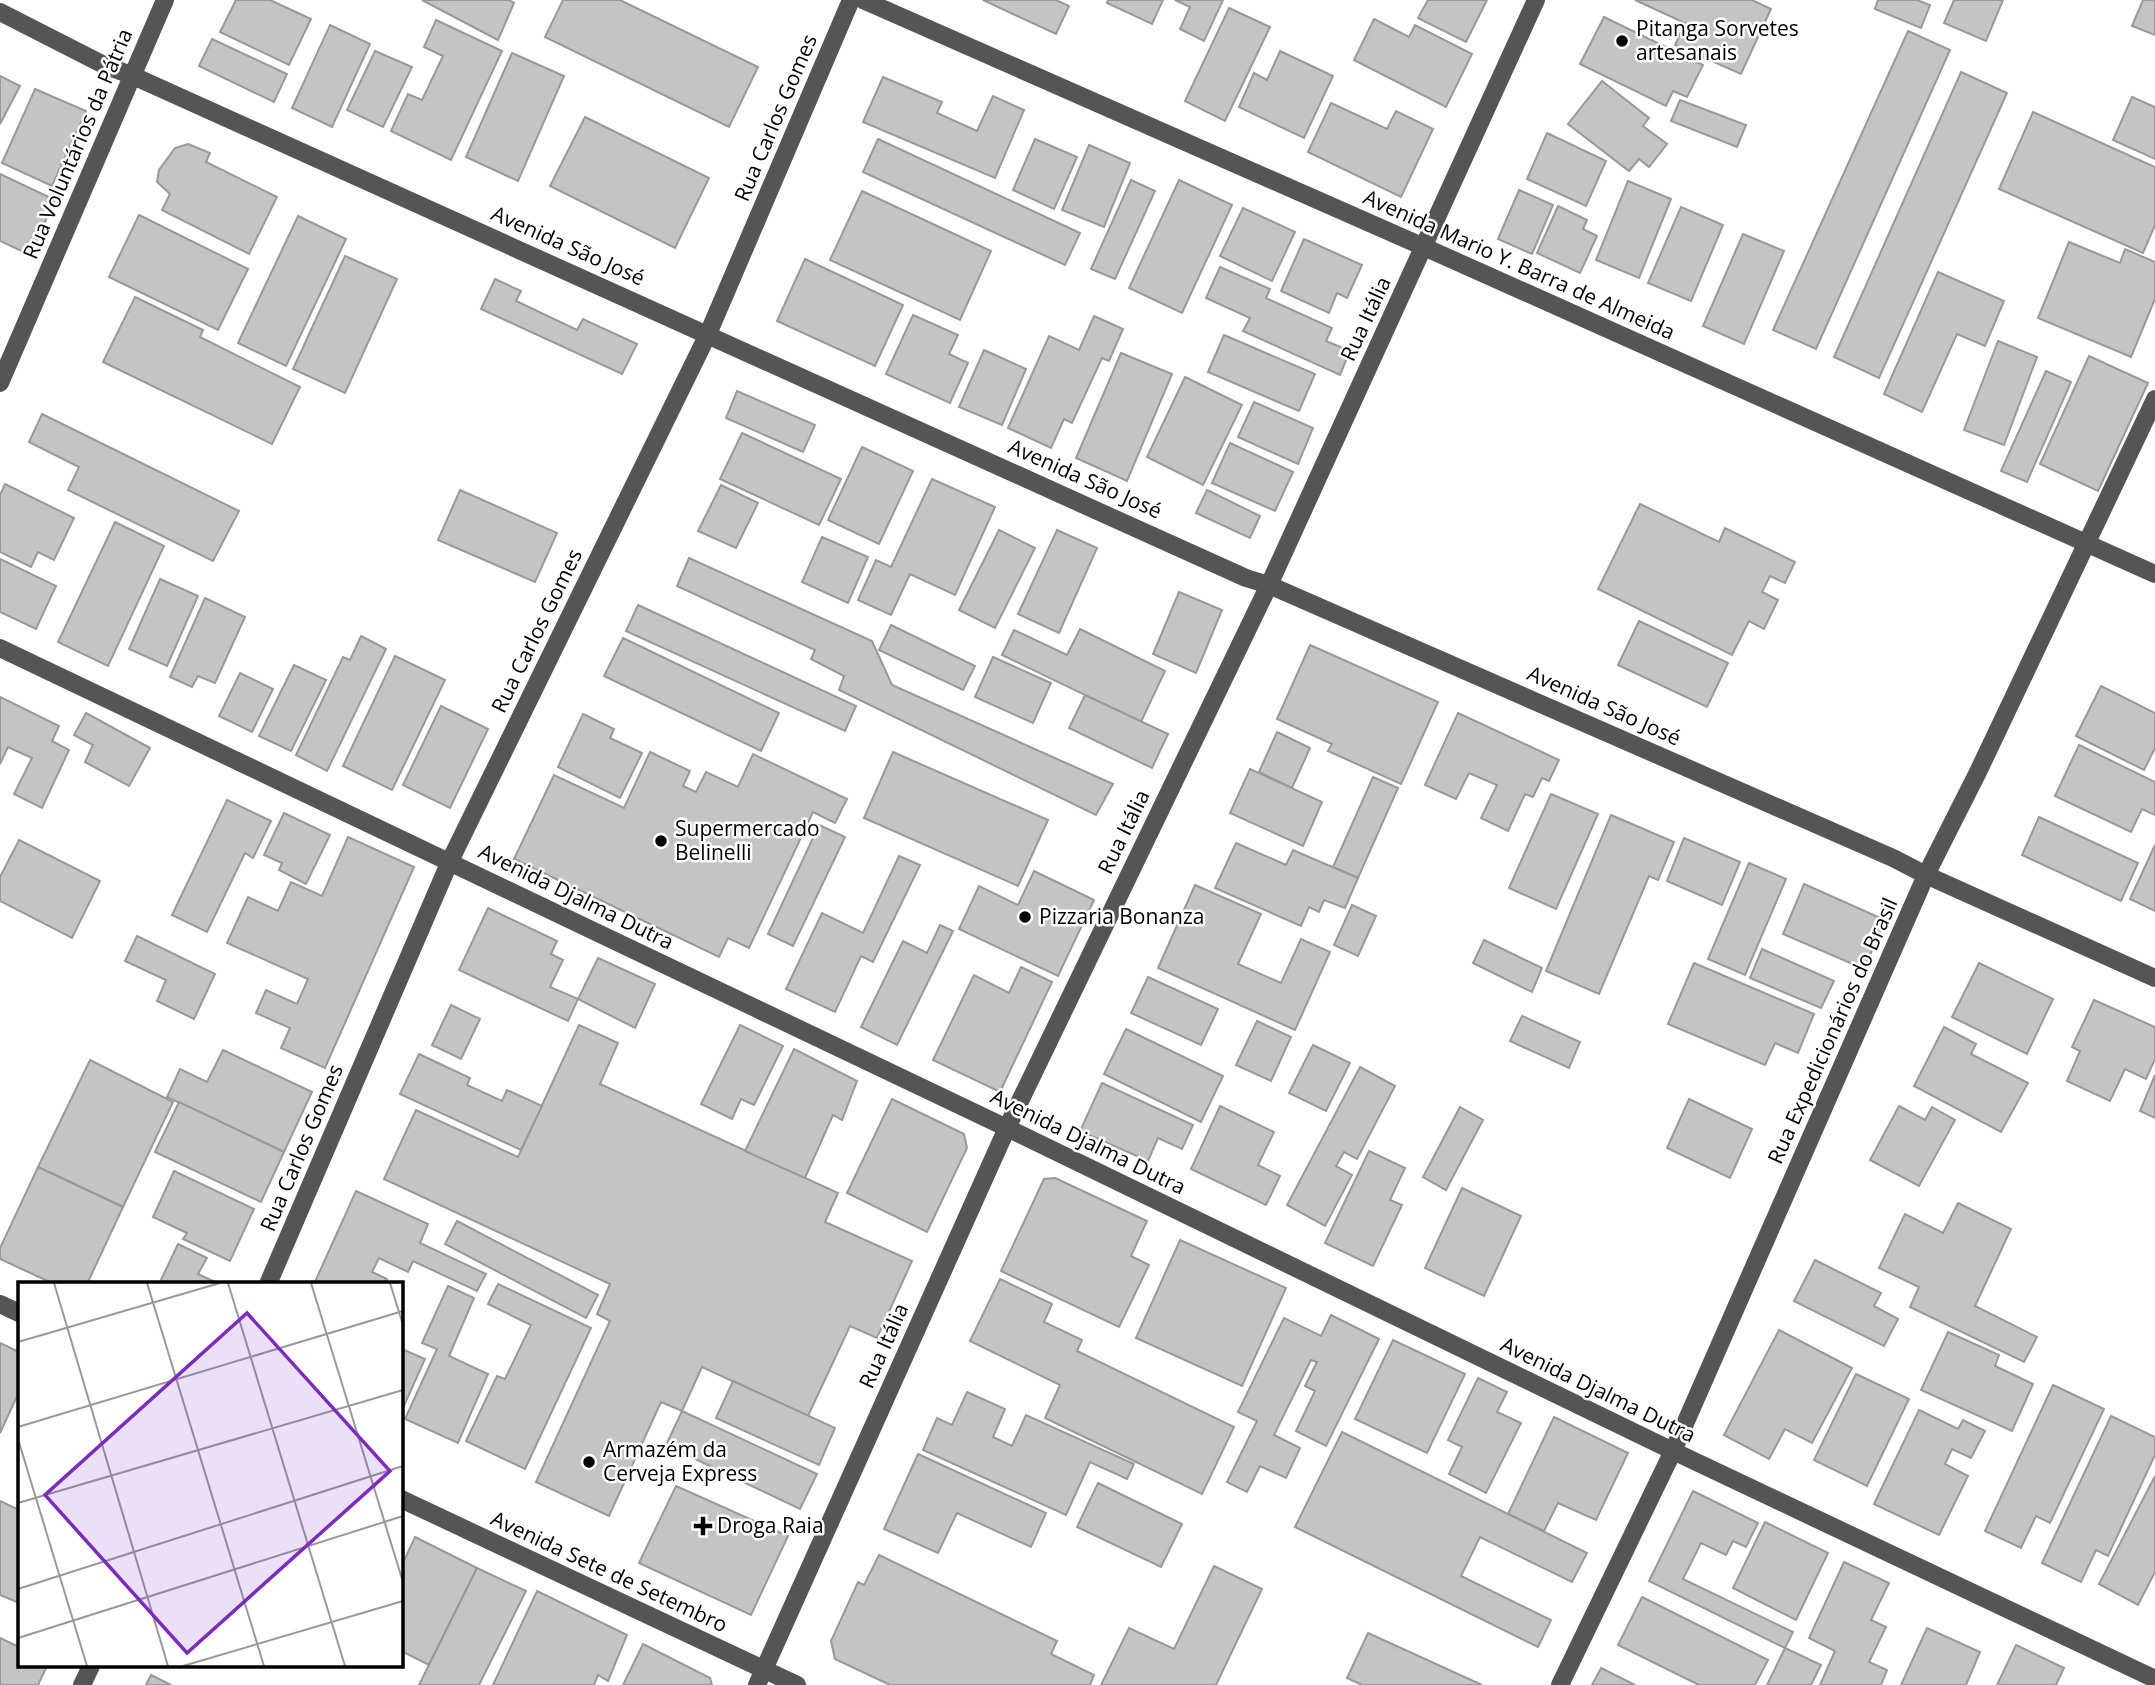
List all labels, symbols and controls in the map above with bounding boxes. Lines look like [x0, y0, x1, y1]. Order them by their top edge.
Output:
place label: Pitanga Sorvetes artesanais [1636, 14, 1799, 66]
street label: Rua Voluntários da Pátria [16, 24, 138, 263]
street label: Rua Carlos Gomes [727, 30, 823, 205]
marker: Pitanga Sorvetes artesanais [1614, 33, 1630, 49]
street label: Avenida Mario Y. Barra de Almeida [1359, 183, 1680, 346]
street label: Avenida São José [487, 199, 649, 291]
street label: Rua Itália [1333, 272, 1397, 365]
street label: Avenida São José [1004, 432, 1166, 524]
street label: Rua Carlos Gomes [484, 544, 588, 717]
street label: Avenida São José [1523, 659, 1685, 751]
street label: Rua Itália [1091, 785, 1155, 878]
place label: Supermercado Belinelli [675, 814, 820, 866]
marker: Supermercado Belinelli [653, 833, 669, 849]
street label: Avenida Djalma Dutra [474, 837, 679, 956]
street label: Rua Expedicionários do Brasil [1761, 893, 1904, 1168]
place label: Pizzaria Bonanza [1039, 902, 1204, 930]
marker: Pizzaria Bonanza [1017, 909, 1033, 925]
street label: Rua Carlos Gomes [253, 1060, 349, 1235]
street label: Avenida Djalma Dutra [986, 1082, 1191, 1201]
inset map [18, 1282, 402, 1668]
street label: Rua Itália [852, 1299, 914, 1393]
street label: Avenida Djalma Dutra [1496, 1330, 1701, 1449]
place label: Armazém da Cerveja Express [603, 1435, 757, 1487]
marker: Armazém da Cerveja Express [581, 1454, 597, 1470]
street label: Avenida Sete de Setembro [487, 1504, 732, 1638]
place label: Droga Raia [717, 1511, 824, 1539]
marker: Droga Raia [695, 1518, 711, 1534]

